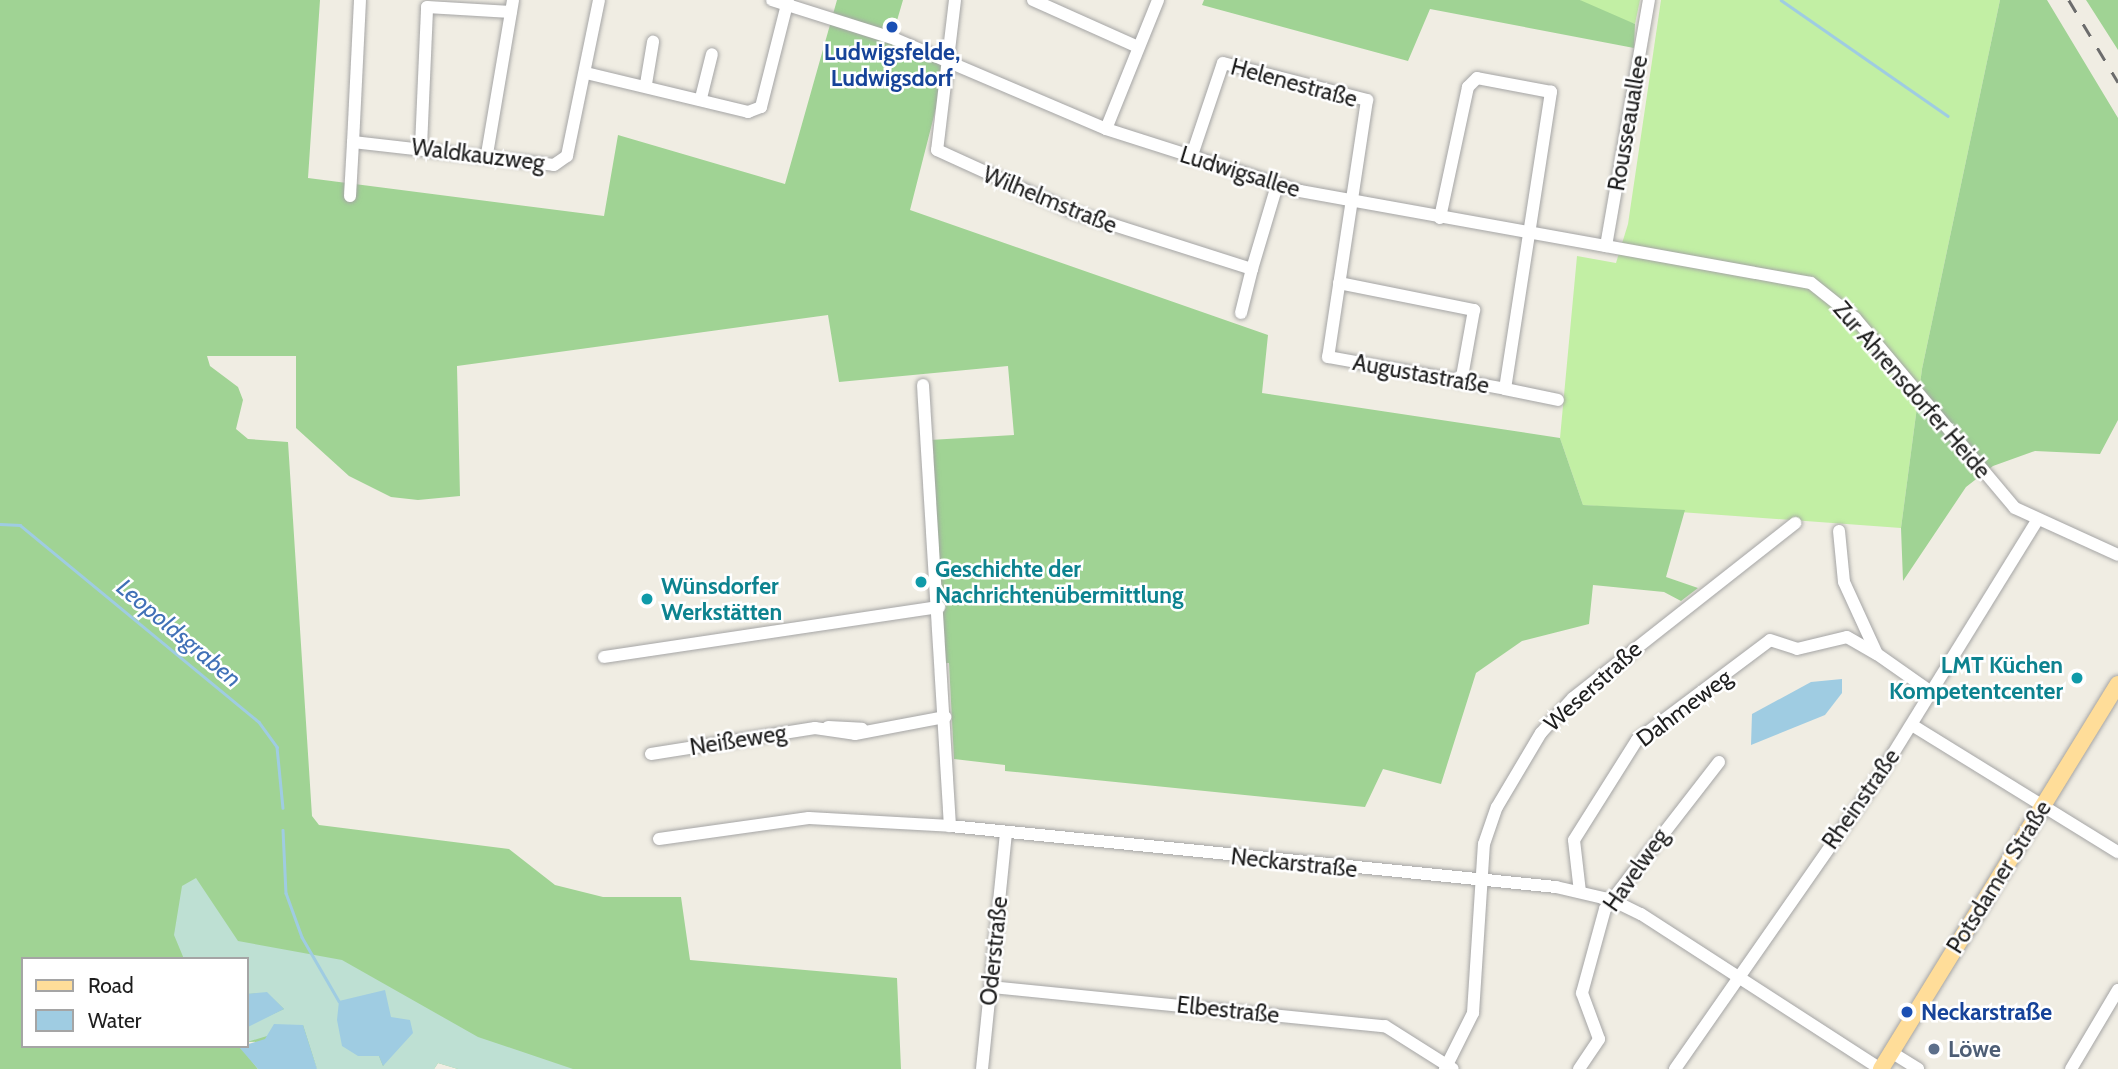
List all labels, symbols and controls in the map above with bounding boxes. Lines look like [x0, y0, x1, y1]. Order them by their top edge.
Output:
marker: Ludwigsfelde, Ludwigsdorf [884, 19, 900, 35]
place label: Ludwigsfelde, Ludwigsdorf [824, 38, 960, 92]
street label: Helenestraße [1228, 53, 1360, 113]
street label: Rousseauallee [1602, 53, 1654, 193]
street label: Waldkauzweg [410, 133, 546, 177]
street label: Ludwigsallee [1177, 141, 1303, 203]
street label: Wilhelmstraße [979, 161, 1121, 239]
street label: Zur Ahrensdorfer Heide [1828, 296, 1996, 484]
street label: Augustastraße [1351, 348, 1491, 400]
place label: Geschichte der Nachrichtenübermittlung [935, 555, 1184, 609]
place label: Wünsdorfer Werkstätten [661, 572, 782, 626]
water label: Leopoldsgraben [111, 573, 247, 693]
marker: Geschichte der Nachrichtenübermittlung [913, 574, 929, 590]
marker: Wünsdorfer Werkstätten [639, 591, 655, 607]
street label: Weserstraße [1539, 635, 1647, 737]
place label: LMT Küchen Kompetentcenter [1889, 651, 2063, 705]
street label: Dahmeweg [1631, 663, 1737, 753]
marker: LMT Küchen Kompetentcenter [2069, 670, 2085, 686]
street label: Neißeweg [688, 719, 788, 761]
street label: Rheinstraße [1816, 744, 1906, 854]
street label: Potsdamer Straße [1941, 796, 2057, 958]
street label: Havelweg [1598, 823, 1674, 917]
street label: Neckarstraße [1229, 843, 1359, 883]
street label: Oderstraße [975, 895, 1013, 1007]
legend [21, 957, 248, 1048]
text: Road [88, 973, 134, 998]
street label: Elbestraße [1175, 991, 1281, 1029]
place label: Neckarstraße [1921, 998, 2052, 1026]
marker: Neckarstraße [1899, 1004, 1915, 1020]
text: Water [88, 1008, 141, 1033]
place label: Löwe [1948, 1035, 2001, 1063]
marker: Löwe [1926, 1041, 1942, 1057]

